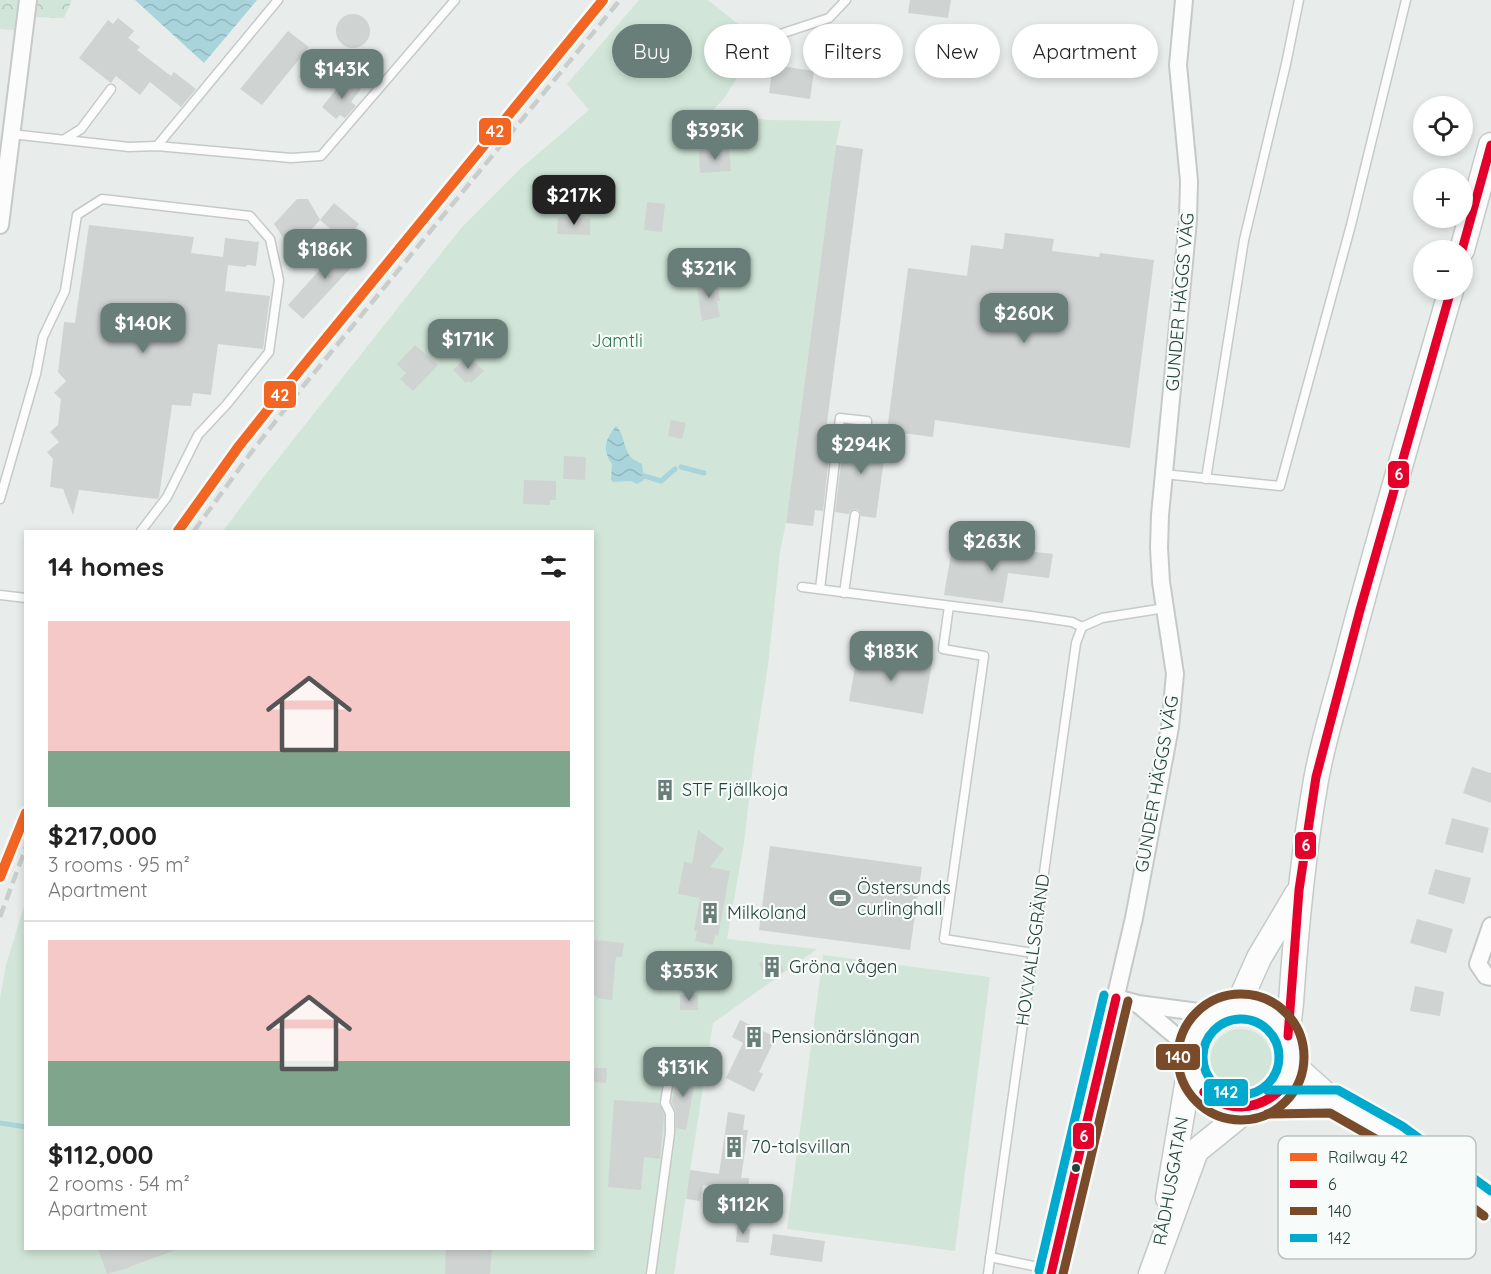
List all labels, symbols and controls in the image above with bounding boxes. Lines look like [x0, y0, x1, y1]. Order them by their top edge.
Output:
chip: Buy [612, 24, 692, 78]
chip: Rent [704, 24, 791, 78]
chip: Filters [803, 24, 903, 78]
chip: New [915, 24, 1000, 78]
chip: Apartment [1012, 24, 1158, 78]
pin: $143K [300, 49, 384, 100]
text: $143K [314, 56, 370, 81]
map controls [1413, 96, 1473, 300]
button: locate [1413, 96, 1473, 156]
pin: $393K [673, 110, 757, 161]
line badge: 42 [478, 117, 512, 146]
text: $393K [686, 117, 744, 142]
text: 42 [486, 121, 504, 141]
button: + [1413, 168, 1473, 228]
pin: $217K [532, 175, 616, 226]
text: $217K [546, 182, 602, 207]
street label: GUNDER HÄGGS VÄG [1160, 212, 1199, 392]
pin: $186K [283, 229, 367, 280]
text: $186K [298, 236, 352, 261]
button: − [1413, 240, 1473, 300]
pin: $321K [667, 248, 751, 299]
text: $321K [682, 255, 736, 280]
pin: $260K [982, 293, 1066, 344]
text: $260K [994, 300, 1054, 325]
pin: $140K [101, 303, 185, 354]
text: $140K [115, 310, 171, 335]
pin: $171K [426, 319, 510, 370]
text: $171K [442, 326, 494, 351]
park label: Jamtli [591, 329, 643, 352]
line badge: 42 [263, 380, 297, 409]
text: 42 [271, 385, 289, 405]
pin: $294K [819, 424, 903, 475]
text: $294K [831, 431, 891, 456]
line badge: 6 [1387, 460, 1410, 489]
text: 6 [1395, 464, 1404, 484]
pin: $263K [950, 521, 1034, 572]
text: $263K [963, 528, 1021, 553]
text: 14 homes [48, 550, 164, 583]
icon: filters [537, 550, 570, 583]
pin: $183K [849, 631, 933, 682]
text: $183K [864, 638, 918, 663]
icon: home [255, 660, 363, 768]
street label: GUNDER HÄGGS VÄG [1130, 694, 1183, 874]
building icon: STF Fjällkoja [653, 778, 677, 802]
place label: STF Fjällkoja [682, 778, 788, 801]
text: $217,000 [48, 819, 157, 852]
line badge: 6 [1294, 831, 1317, 860]
text: 6 [1302, 835, 1311, 855]
text: 3 rooms · 95 m² [48, 852, 190, 877]
street label: HOVVALLSGRÄND [1010, 872, 1055, 1027]
place label: Östersunds curlinghall [857, 876, 951, 920]
text: Apartment [48, 877, 148, 902]
sports icon: Östersunds curlinghall [828, 886, 852, 910]
building icon: Milkoland [698, 901, 722, 925]
place label: Milkoland [727, 901, 806, 924]
pin: $353K [647, 951, 731, 1002]
building icon: Gröna vågen [760, 955, 784, 979]
place label: Gröna vågen [789, 955, 897, 978]
text: $353K [660, 958, 718, 983]
icon: home [255, 979, 363, 1087]
building icon: Pensionärslängan [742, 1025, 766, 1049]
place label: Pensionärslängan [771, 1025, 920, 1048]
line badge: 140 [1155, 1043, 1201, 1071]
pin: $131K [641, 1047, 725, 1098]
text: 140 [1165, 1047, 1191, 1067]
text: $131K [657, 1054, 709, 1079]
line badge: 142 [1203, 1078, 1249, 1107]
text: 142 [1214, 1082, 1238, 1102]
street label: RÅDHUSGATAN [1148, 1115, 1193, 1247]
line badge: 6 [1072, 1122, 1095, 1150]
text: 6 [1080, 1126, 1089, 1146]
building icon: 70-talsvillan [722, 1135, 746, 1159]
place label: 70-talsvillan [751, 1135, 851, 1158]
legend [1278, 1136, 1476, 1259]
text: $112,000 [48, 1138, 154, 1171]
text: Railway 42 [1328, 1147, 1408, 1167]
unlabelled marker [1070, 1162, 1082, 1174]
text: 2 rooms · 54 m² [48, 1171, 190, 1196]
text: 6 [1328, 1174, 1337, 1194]
pin: $112K [701, 1184, 785, 1235]
text: $112K [717, 1191, 769, 1216]
text: Apartment [48, 1196, 148, 1221]
text: 140 [1328, 1201, 1352, 1221]
text: 142 [1328, 1228, 1351, 1248]

